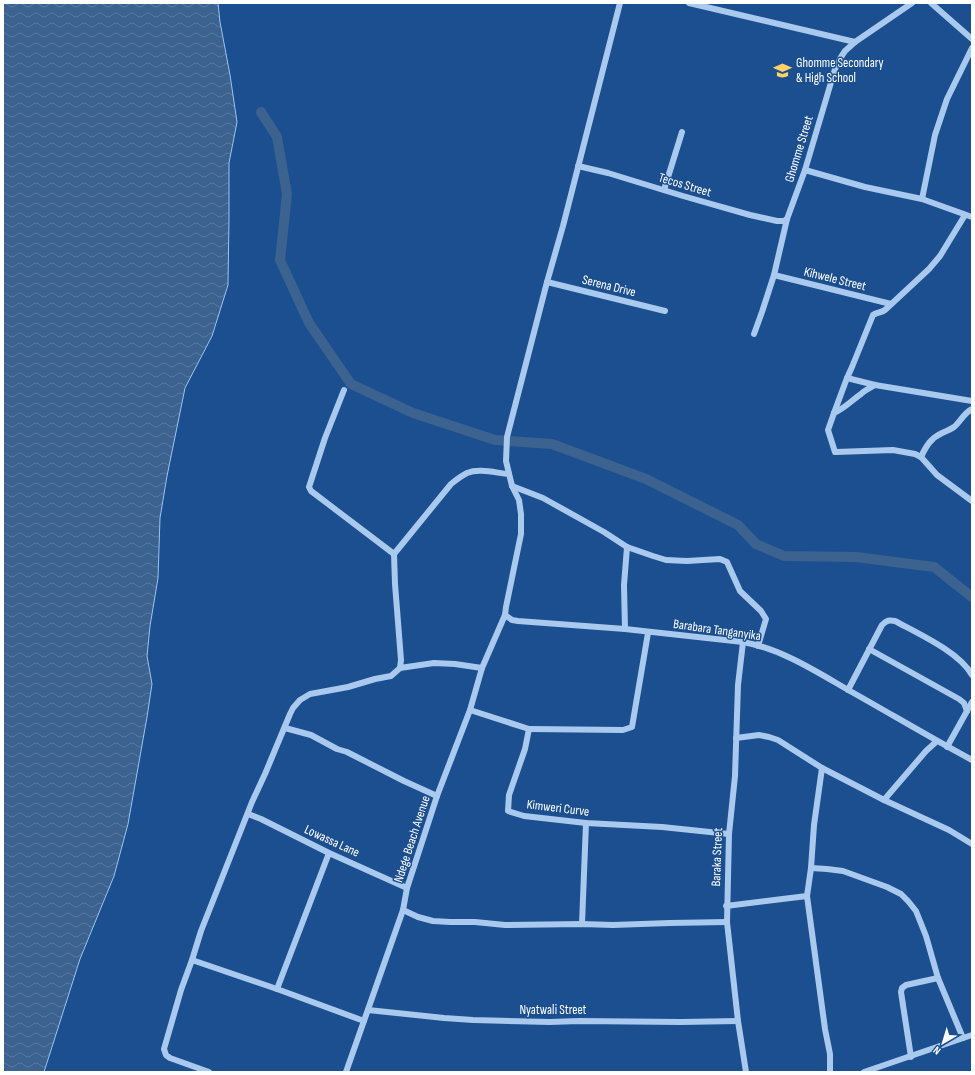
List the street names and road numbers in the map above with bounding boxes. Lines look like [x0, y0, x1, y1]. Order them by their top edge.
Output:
street label: Ghomme Street [781, 114, 817, 184]
street label: Tecos Street [657, 169, 713, 201]
street label: Kihwele Street [802, 264, 868, 294]
street label: Serena Drive [580, 272, 638, 300]
street label: Barabara Tanganyika [672, 616, 762, 644]
street label: Ndege Beach Avenue [390, 794, 434, 884]
street label: Kimweri Curve [526, 796, 590, 820]
street label: Lowassa Lane [302, 821, 362, 861]
street label: Baraka Street [708, 827, 726, 887]
street label: Nyatwali Street [519, 1002, 587, 1018]

